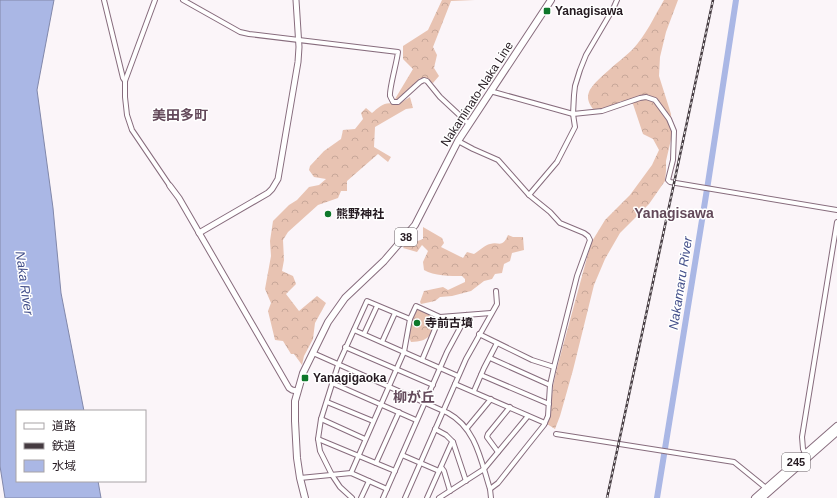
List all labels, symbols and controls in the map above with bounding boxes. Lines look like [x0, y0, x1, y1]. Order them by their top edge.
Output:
place label: Yanagisawa [555, 4, 623, 18]
marker: Yanagisawa [542, 6, 552, 16]
street label: Nakaminato-Naka Line [438, 39, 516, 149]
district label: 美田多町 [152, 107, 208, 123]
district label: Yanagisawa [634, 205, 714, 221]
place label: 熊野神社 [336, 207, 384, 221]
marker: 熊野神社 [323, 209, 333, 219]
road number: 38 [395, 228, 417, 246]
water label: Nakamaru River [666, 235, 695, 331]
water label: Naka River [13, 250, 36, 317]
place label: 寺前古墳 [425, 316, 473, 330]
marker: 寺前古墳 [412, 318, 422, 328]
place label: Yanagigaoka [313, 371, 387, 385]
marker: Yanagigaoka [300, 373, 310, 383]
district label: 柳が丘 [393, 389, 435, 405]
legend [16, 410, 146, 482]
text: 道路 [52, 419, 76, 433]
text: 鉄道 [52, 439, 76, 453]
road number: 245 [782, 453, 810, 471]
text: 水域 [52, 459, 76, 473]

